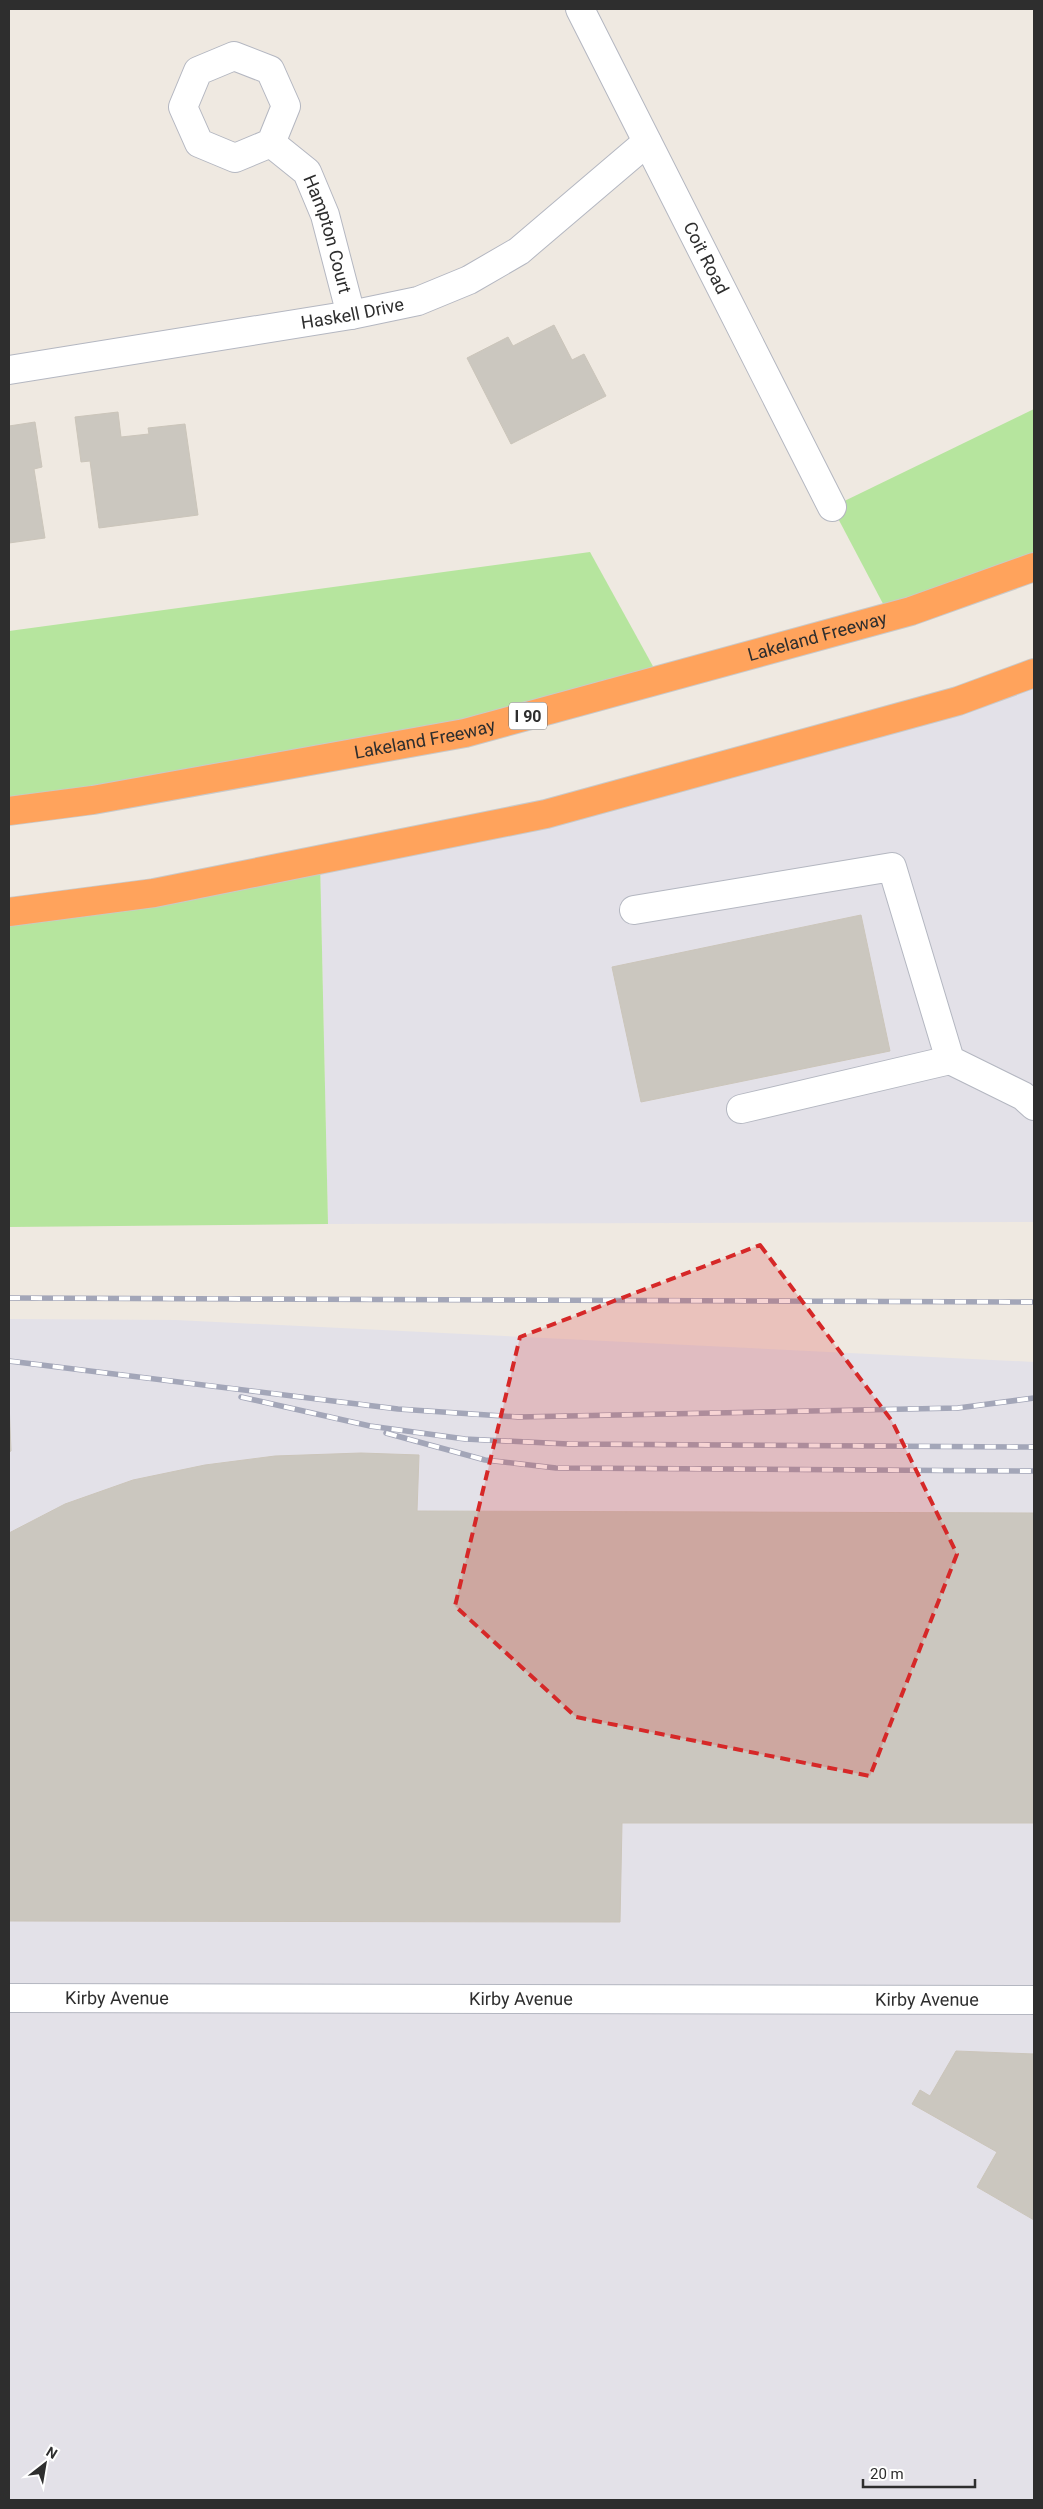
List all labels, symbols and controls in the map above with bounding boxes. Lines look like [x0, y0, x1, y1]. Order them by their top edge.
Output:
street label: Hampton Court [299, 172, 356, 296]
street label: Coit Road [679, 218, 733, 297]
street label: Haskell Drive [299, 293, 406, 333]
street label: Lakeland Freeway [745, 607, 890, 665]
road number: I 90 [509, 702, 547, 729]
street label: Lakeland Freeway [352, 714, 498, 763]
street label: Kirby Avenue [65, 1987, 169, 2008]
street label: Kirby Avenue [469, 1988, 573, 2009]
street label: Kirby Avenue [875, 1989, 979, 2010]
north arrow [20, 2439, 70, 2489]
text: N [43, 2443, 60, 2462]
scale bar [863, 2456, 976, 2488]
text: 20 m [870, 2465, 904, 2483]

